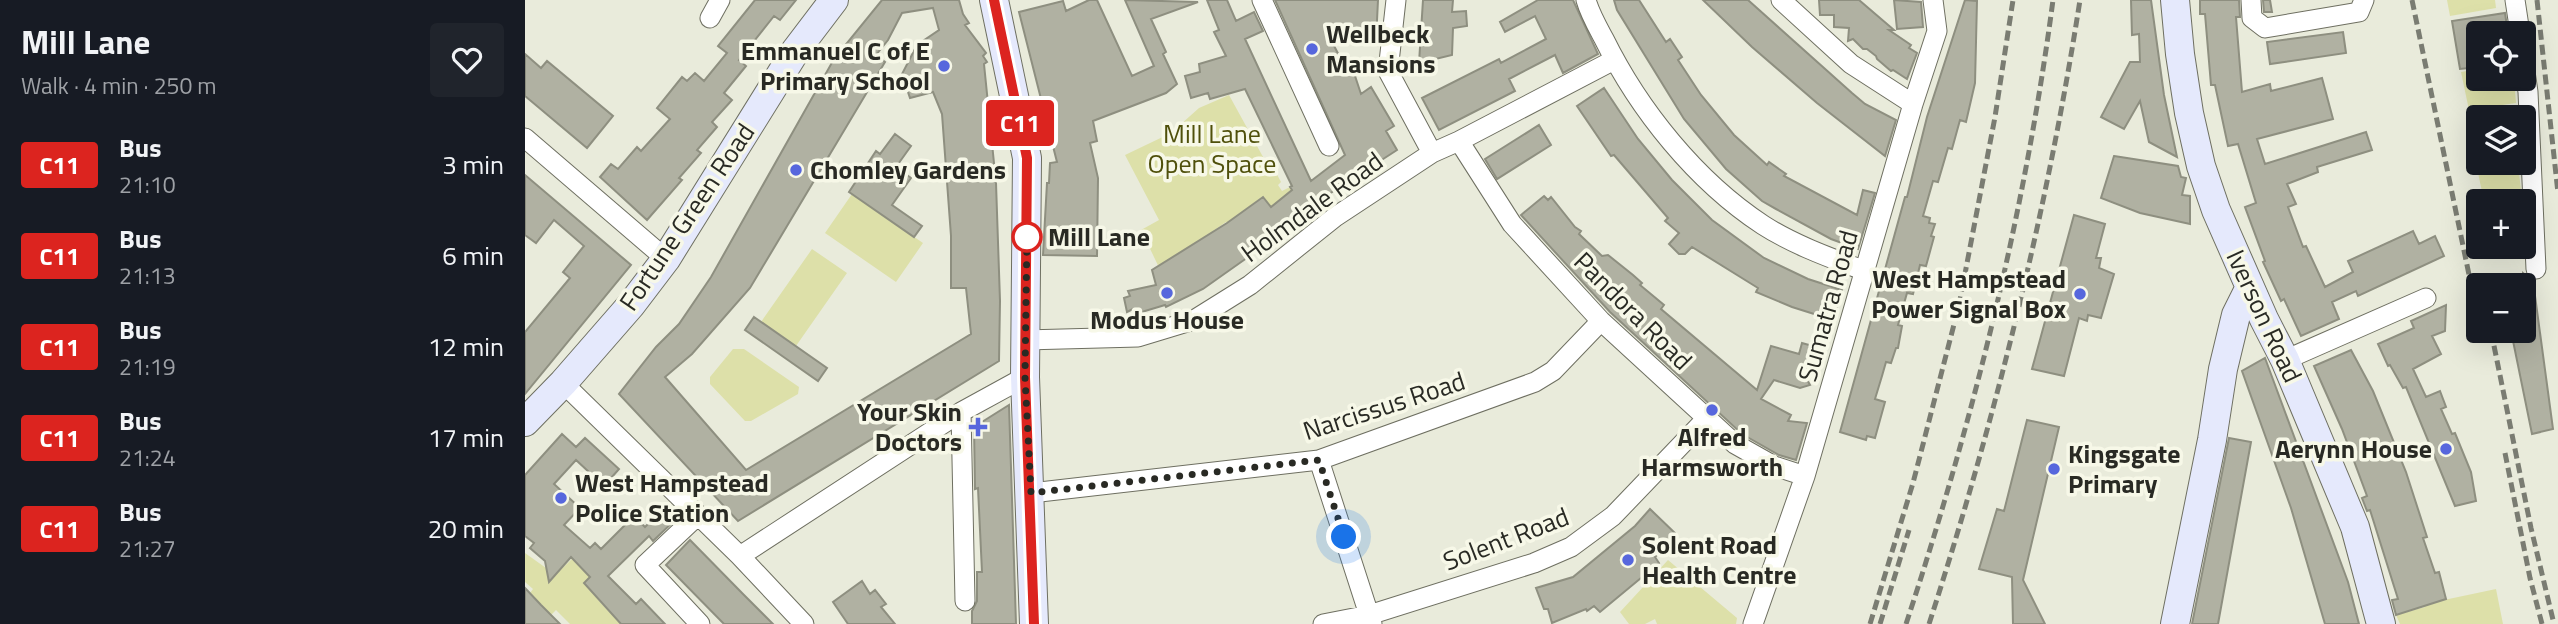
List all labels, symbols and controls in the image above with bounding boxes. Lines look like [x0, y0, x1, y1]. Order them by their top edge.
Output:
place label: Wellbeck Mansions [1326, 14, 1435, 83]
text: Mill Lane [21, 17, 150, 67]
map controls [2466, 21, 2536, 343]
button: locate [2466, 21, 2536, 91]
button: heart [430, 23, 504, 97]
place label: Emmanuel C of E Primary School [741, 31, 930, 100]
marker: Wellbeck Mansions [1304, 41, 1320, 57]
marker: Emmanuel C of E Primary School [936, 58, 952, 74]
text: Walk · 4 min · 250 m [21, 68, 217, 103]
line badge: C11 [980, 100, 1060, 146]
text: C11 [1000, 105, 1040, 141]
button: layers [2466, 105, 2536, 175]
park label: Mill Lane Open Space [1148, 114, 1276, 183]
street label: Fortune Green Road [609, 115, 764, 318]
text: Bus [119, 128, 161, 167]
street label: Holmdale Road [1233, 142, 1391, 271]
text: 3 min [442, 145, 504, 184]
text: C11 [40, 147, 79, 183]
place label: Chomley Gardens [810, 150, 1006, 189]
marker: Chomley Gardens [788, 162, 804, 178]
text: 21:10 [119, 167, 176, 202]
button: + [2466, 189, 2536, 259]
place label: Mill Lane [1048, 217, 1150, 256]
text: Bus [119, 219, 161, 258]
marker: Mill Lane [1012, 222, 1042, 252]
street label: Sumatra Road [1787, 226, 1868, 386]
text: 6 min [442, 236, 504, 275]
text: C11 [40, 238, 79, 274]
street label: Pandora Road [1565, 242, 1702, 379]
street label: Iverson Road [2217, 243, 2312, 389]
text: 21:13 [119, 258, 176, 293]
place label: West Hampstead Power Signal Box [1871, 259, 2066, 328]
button: − [2466, 273, 2536, 343]
marker: Modus House [1159, 285, 1175, 301]
marker: West Hampstead Power Signal Box [2072, 286, 2088, 302]
place label: Modus House [1090, 300, 1244, 339]
text: Bus [119, 310, 161, 349]
text: 12 min [428, 327, 504, 366]
text: C11 [40, 329, 79, 365]
text: 21:19 [119, 349, 176, 384]
street label: Narcissus Road [1298, 361, 1470, 450]
place label: Your Skin Doctors [857, 392, 962, 461]
text: Bus [119, 401, 161, 440]
marker: Alfred Harmsworth [1704, 402, 1720, 418]
marker: Your Skin Doctors [968, 417, 988, 437]
place label: Alfred Harmsworth [1641, 417, 1783, 486]
text: 17 min [428, 418, 504, 457]
text: C11 [40, 420, 79, 456]
place label: Aerynn House [2275, 429, 2432, 468]
place label: Kingsgate Primary [2068, 434, 2181, 503]
text: 21:24 [119, 440, 176, 475]
marker: Aerynn House [2438, 441, 2454, 457]
marker: Kingsgate Primary [2046, 461, 2062, 477]
place label: West Hampstead Police Station [575, 463, 769, 532]
marker: West Hampstead Police Station [553, 490, 569, 506]
text: Bus [119, 492, 161, 531]
street label: Solent Road [1437, 497, 1574, 580]
text: 20 min [428, 509, 504, 548]
text: C11 [40, 511, 79, 547]
your location [1326, 519, 1361, 554]
place label: Solent Road Health Centre [1642, 525, 1797, 594]
text: 21:27 [119, 531, 176, 566]
marker: Solent Road Health Centre [1620, 552, 1636, 568]

